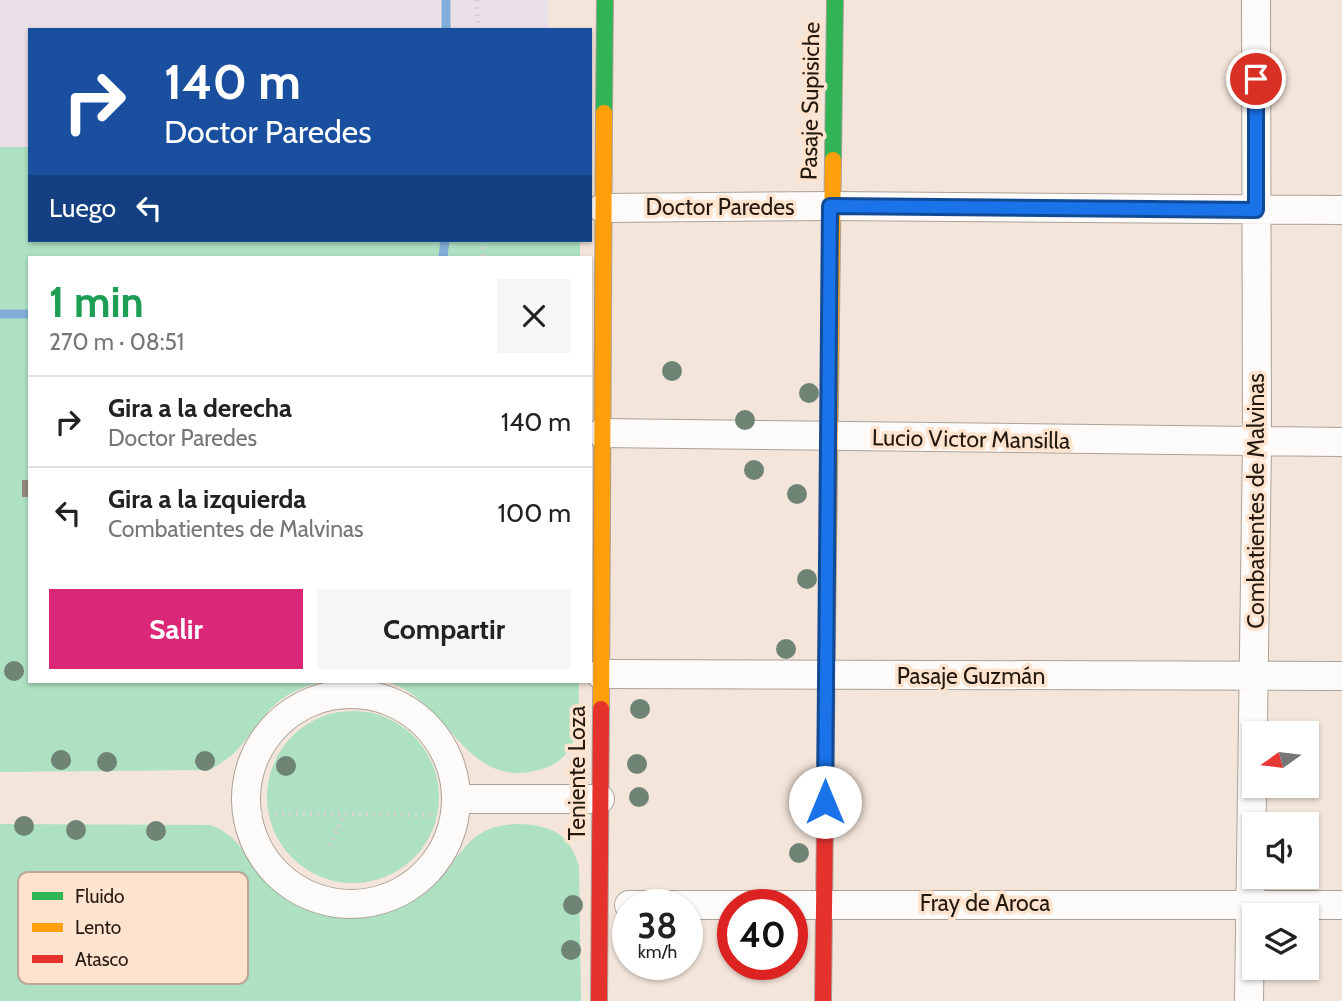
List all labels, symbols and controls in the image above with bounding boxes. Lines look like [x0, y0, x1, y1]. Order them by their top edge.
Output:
street label: Pasaje Supisiche [795, 21, 825, 180]
pin [1226, 49, 1286, 109]
text: 140 m [164, 52, 301, 111]
icon: right [49, 56, 140, 147]
icon: arrive [1237, 60, 1275, 98]
text: Doctor Paredes [164, 112, 371, 151]
icon: left [130, 189, 168, 227]
text: Luego [49, 192, 116, 224]
street label: Doctor Paredes [645, 193, 795, 221]
text: 1 min [49, 276, 144, 328]
button: close [497, 279, 571, 353]
text: 270 m · 08:51 [49, 328, 184, 356]
street label: Combatientes de Malvinas [1242, 373, 1270, 629]
text: Gira a la derecha [108, 392, 292, 424]
icon: right [49, 403, 87, 441]
text: 140 m [501, 406, 571, 438]
street label: Lucio Victor Mansilla [872, 423, 1070, 455]
text: Doctor Paredes [108, 424, 257, 452]
text: Gira a la izquierda [108, 483, 306, 515]
icon: left [49, 494, 87, 532]
text: 100 m [498, 497, 571, 529]
text: Combatientes de Malvinas [108, 515, 364, 543]
button: Salir [49, 589, 303, 669]
button: Compartir [317, 589, 571, 669]
street label: Pasaje Guzmán [897, 662, 1045, 690]
street label: Teniente Loza [563, 706, 591, 840]
north arrow [1242, 721, 1320, 798]
map controls [1242, 721, 1319, 980]
position arrow [788, 765, 862, 839]
button: sound [1242, 812, 1319, 889]
legend [18, 872, 248, 984]
text: Fluido [75, 885, 124, 908]
speed limit sign: 40 [717, 889, 808, 980]
street label: Fray de Aroca [920, 889, 1050, 917]
button: layers [1242, 903, 1319, 980]
text: 38 [637, 904, 678, 947]
text: Lento [75, 916, 121, 939]
text: km/h [638, 941, 677, 963]
text: Atasco [75, 948, 129, 971]

